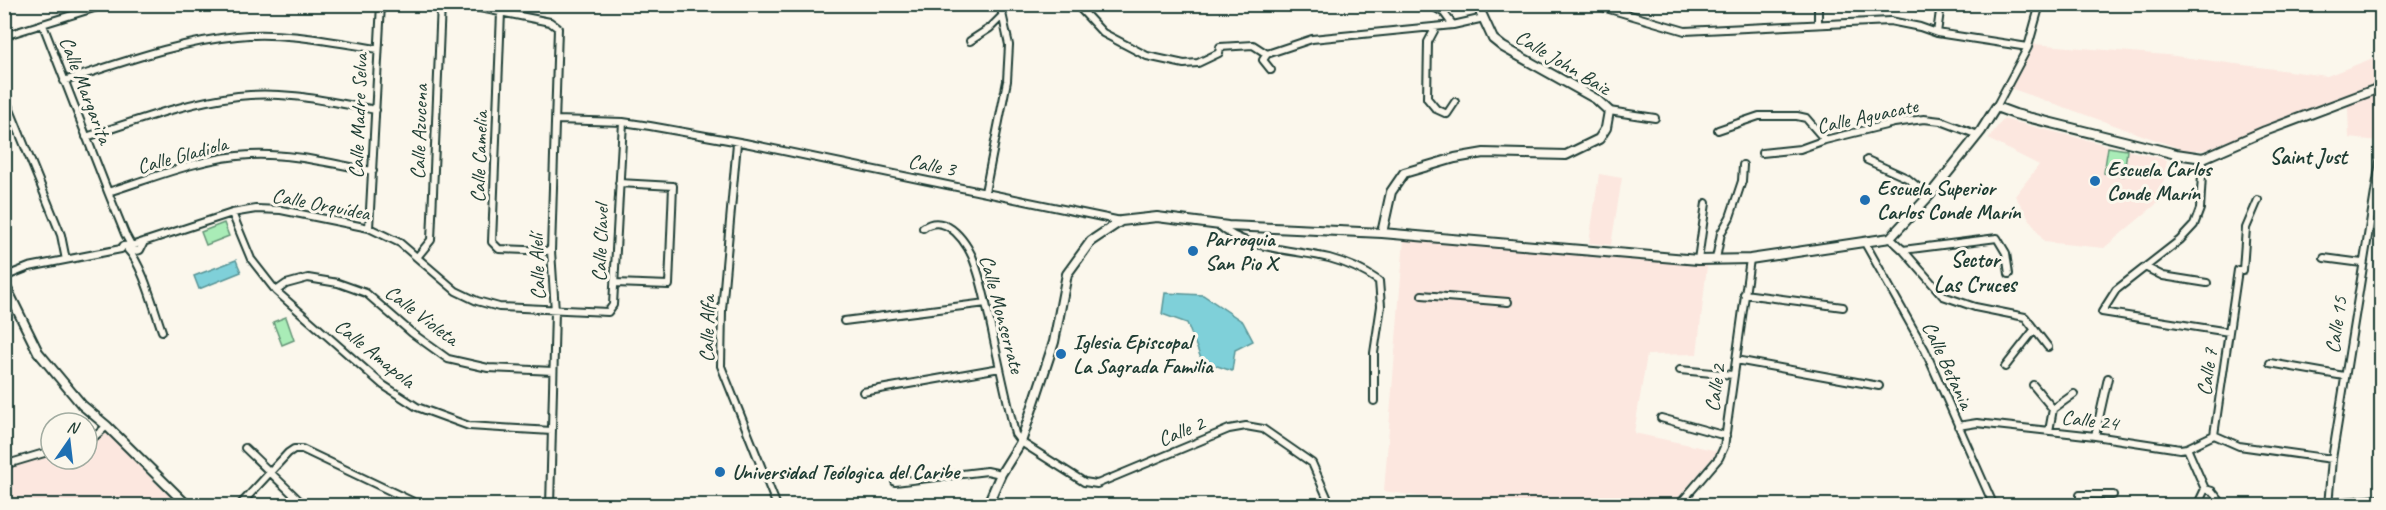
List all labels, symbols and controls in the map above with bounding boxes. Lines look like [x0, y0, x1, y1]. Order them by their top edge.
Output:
street label: Calle John Baiz [1511, 23, 1617, 102]
street label: Calle Margarita [54, 33, 119, 150]
street label: Calle Madre Selva [343, 51, 373, 179]
street label: Calle Azucena [404, 82, 434, 180]
street label: Calle Aguacate [1814, 92, 1921, 139]
street label: Calle Camelia [464, 108, 494, 203]
street label: Calle Gladiola [134, 130, 232, 180]
district label: Saint Just [2269, 143, 2349, 171]
street label: Calle 3 [906, 148, 959, 183]
place label: Escuela Carlos Conde Marín [2107, 156, 2214, 206]
marker: Escuela Carlos Conde Marín [2088, 174, 2102, 188]
place label: Escuela Superior Carlos Conde Marín [1877, 175, 2022, 225]
street label: Calle Orquídea [270, 182, 374, 227]
marker: Escuela Superior Carlos Conde Marín [1858, 193, 1872, 207]
street label: Calle Clavel [586, 200, 614, 282]
place label: Parroquia San Pio X [1205, 226, 1281, 276]
street label: Calle Alelí [523, 229, 551, 301]
marker: Parroquia San Pio X [1186, 244, 1200, 258]
district label: Sector Las Cruces [1934, 246, 2019, 299]
street label: Calle Monserrate [974, 252, 1031, 377]
street label: Calle Violeta [380, 279, 466, 353]
street label: Calle Alfa [693, 293, 721, 363]
street label: Calle 15 [2319, 293, 2353, 355]
street label: Calle Amapola [329, 313, 422, 394]
street label: Calle Betania [1916, 317, 1981, 415]
place label: Iglesia Episcopal La Sagrada Familia [1073, 329, 1214, 379]
street label: Calle 7 [2191, 345, 2223, 397]
marker: Iglesia Episcopal La Sagrada Familia [1054, 347, 1068, 361]
street label: Calle 2 [1699, 361, 1731, 413]
street label: Calle 24 [2060, 404, 2122, 437]
street label: Calle 2 [1154, 409, 1209, 452]
north arrow [39, 411, 99, 471]
text: N [65, 417, 83, 439]
place label: Universidad Teólogica del Caribe [732, 459, 961, 485]
marker: Universidad Teólogica del Caribe [713, 465, 727, 479]

